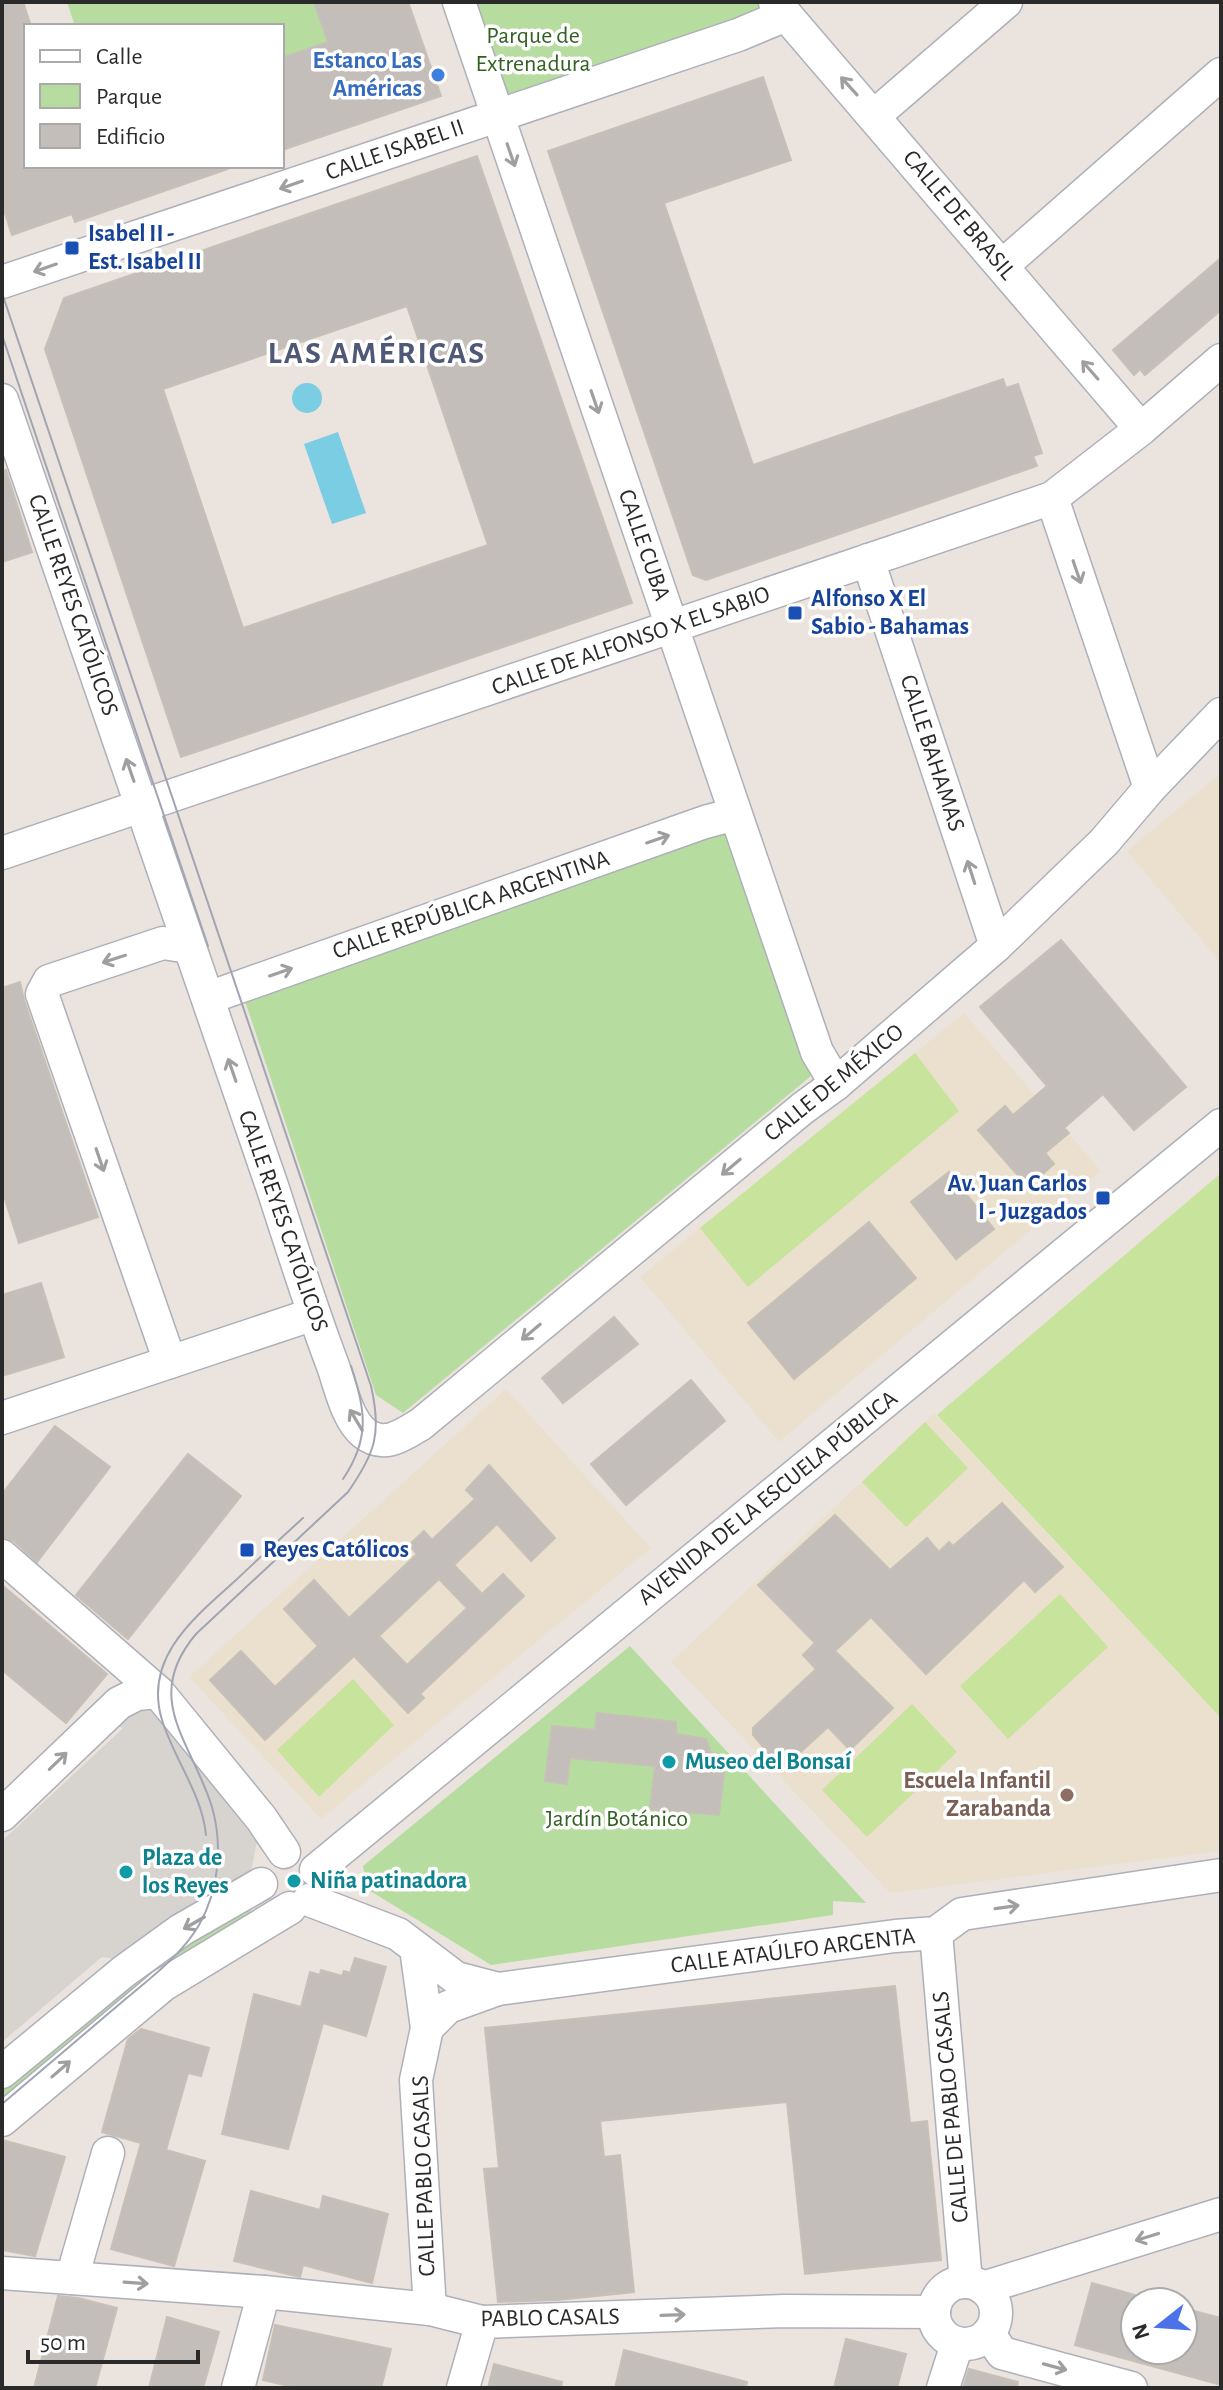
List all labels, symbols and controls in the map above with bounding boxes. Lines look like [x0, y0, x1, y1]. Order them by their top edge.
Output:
legend [24, 24, 284, 168]
park label: Parque de Extrenadura [476, 24, 590, 76]
text: Calle [96, 45, 143, 69]
place label: Estanco Las Américas [312, 49, 422, 101]
marker: Estanco Las Américas [429, 66, 447, 84]
one-way arrow [840, 77, 858, 97]
text: Parque [96, 85, 162, 109]
street label: CALLE ISABEL II [323, 115, 467, 185]
text: Edificio [96, 125, 165, 149]
one-way arrow [505, 143, 520, 168]
street label: CALLE DE BRASIL [898, 146, 1020, 284]
one-way arrow [279, 179, 304, 194]
place label: Isabel II - Est. Isabel II [88, 222, 202, 274]
marker: Isabel II - Est. Isabel II [63, 239, 81, 257]
one-way arrow [32, 261, 57, 276]
district label: LAS AMÉRICAS [268, 335, 486, 369]
one-way arrow [1081, 360, 1099, 380]
one-way arrow [589, 389, 604, 414]
street label: CALLE CUBA [614, 486, 674, 604]
street label: CALLE REYES CATÓLICOS [24, 491, 124, 719]
one-way arrow [1070, 558, 1085, 584]
street label: CALLE DE ALFONSO X EL SABIO [489, 582, 773, 700]
place label: Alfonso X El Sabio - Bahamas [811, 587, 969, 639]
marker: Alfonso X El Sabio - Bahamas [786, 604, 804, 622]
street label: CALLE BAHAMAS [895, 672, 969, 834]
one-way arrow [122, 758, 137, 783]
one-way arrow [645, 831, 670, 845]
street label: CALLE REPÚBLICA ARGENTINA [329, 844, 613, 964]
one-way arrow [963, 860, 978, 885]
one-way arrow [102, 953, 127, 968]
one-way arrow [268, 963, 293, 978]
street label: CALLE DE MÉXICO [759, 1018, 908, 1146]
one-way arrow [224, 1057, 239, 1082]
street label: CALLE REYES CATÓLICOS [234, 1107, 334, 1335]
one-way arrow [94, 1147, 108, 1172]
one-way arrow [721, 1158, 742, 1176]
place label: Av. Juan Carlos I - Juzgados [948, 1172, 1087, 1224]
marker: Av. Juan Carlos I - Juzgados [1094, 1189, 1112, 1207]
one-way arrow [521, 1324, 542, 1341]
street label: AVENIDA DE LA ESCUELA PÚBLICA [633, 1385, 902, 1610]
one-way arrow [348, 1409, 364, 1432]
place label: Reyes Católicos [263, 1538, 409, 1562]
marker: Reyes Católicos [238, 1541, 256, 1559]
place label: Museo del Bonsaí [685, 1750, 852, 1774]
one-way arrow [48, 1752, 68, 1771]
marker: Museo del Bonsaí [660, 1753, 678, 1771]
place label: Escuela Infantil Zarabanda [903, 1769, 1051, 1821]
marker: Escuela Infantil Zarabanda [1058, 1786, 1076, 1804]
park label: Jardín Botánico [546, 1807, 688, 1831]
place label: Plaza de los Reyes [142, 1846, 229, 1898]
marker: Plaza de los Reyes [117, 1863, 135, 1881]
place label: Niña patinadora [310, 1869, 467, 1893]
marker: Niña patinadora [285, 1872, 303, 1890]
one-way arrow [994, 1899, 1019, 1914]
one-way arrow [183, 1915, 206, 1931]
street label: CALLE ATAÚLFO ARGENTA [669, 1922, 917, 1978]
street label: CALLE DE PABLO CASALS [929, 1990, 973, 2224]
one-way arrow [51, 2060, 71, 2078]
street label: CALLE PABLO CASALS [408, 2075, 440, 2277]
one-way arrow [1134, 2230, 1160, 2245]
one-way arrow [122, 2276, 149, 2291]
north arrow [1119, 2286, 1199, 2366]
street label: PABLO CASALS [480, 2305, 620, 2331]
one-way arrow [659, 2308, 686, 2323]
scale bar [28, 2314, 198, 2364]
text: N [1128, 2321, 1154, 2342]
text: 50 m [40, 2331, 86, 2355]
one-way arrow [1042, 2360, 1068, 2375]

